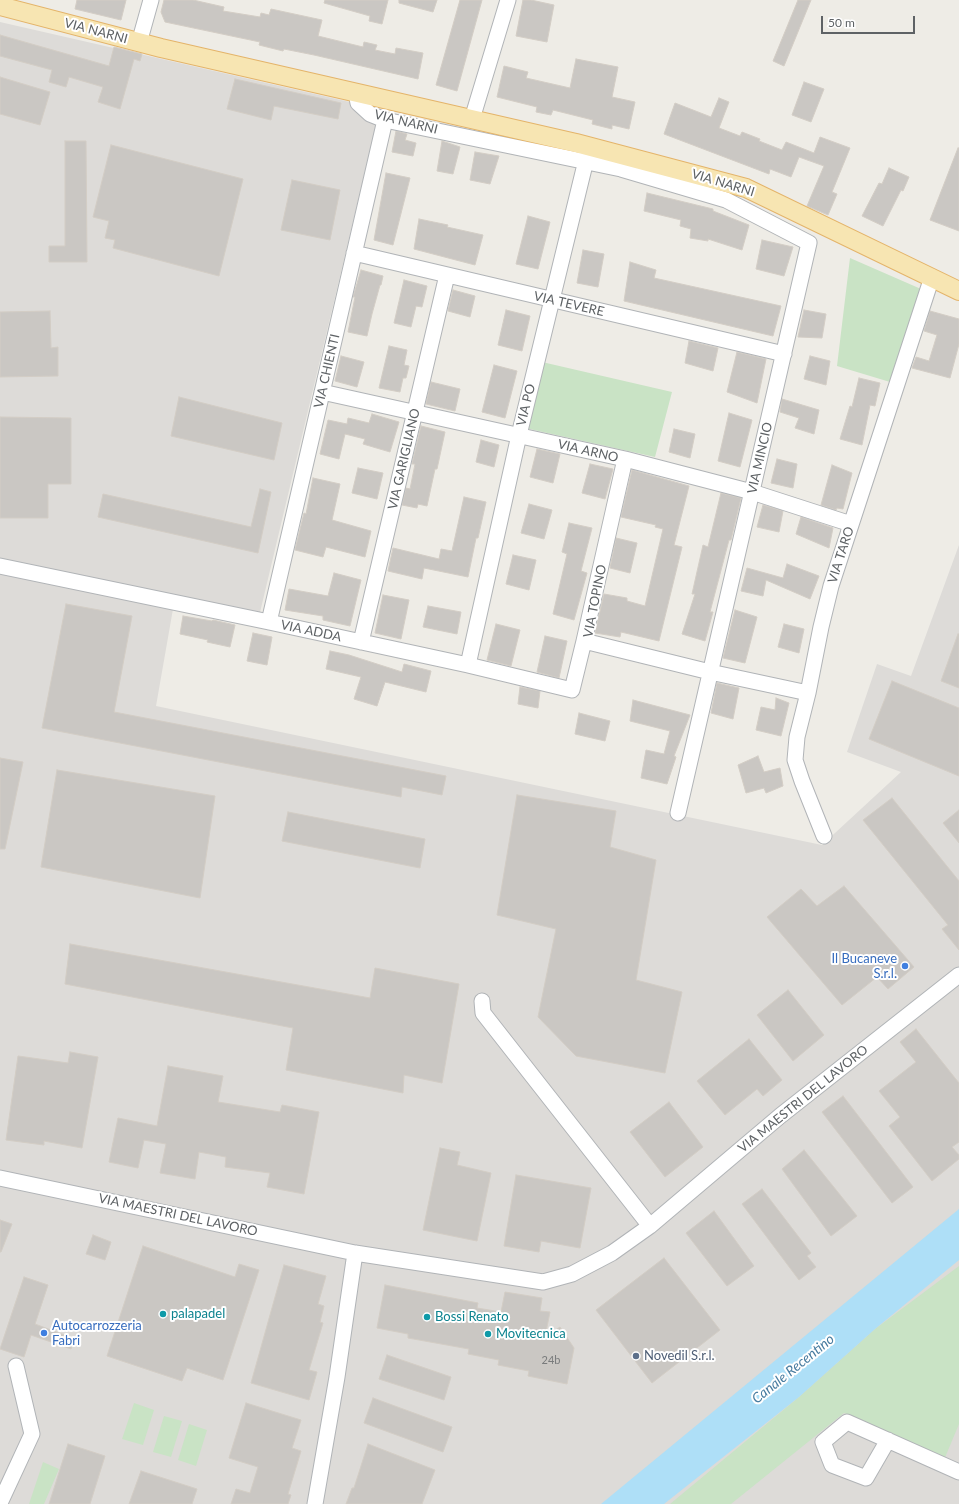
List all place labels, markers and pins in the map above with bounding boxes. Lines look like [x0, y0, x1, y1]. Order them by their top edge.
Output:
place label: Il Bucaneve S.r.l. [832, 951, 897, 982]
marker: Il Bucaneve S.r.l. [900, 961, 910, 971]
place label: palapadel [171, 1306, 225, 1322]
marker: palapadel [158, 1309, 168, 1319]
place label: Bossi Renato [435, 1309, 509, 1325]
marker: Bossi Renato [422, 1312, 432, 1322]
place label: Autocarrozzeria Fabri [52, 1318, 142, 1349]
place label: Movitecnica [496, 1326, 566, 1342]
marker: Autocarrozzeria Fabri [39, 1328, 49, 1338]
marker: Movitecnica [483, 1329, 493, 1339]
place label: Novedil S.r.l. [644, 1348, 715, 1364]
marker: Novedil S.r.l. [631, 1351, 641, 1361]

